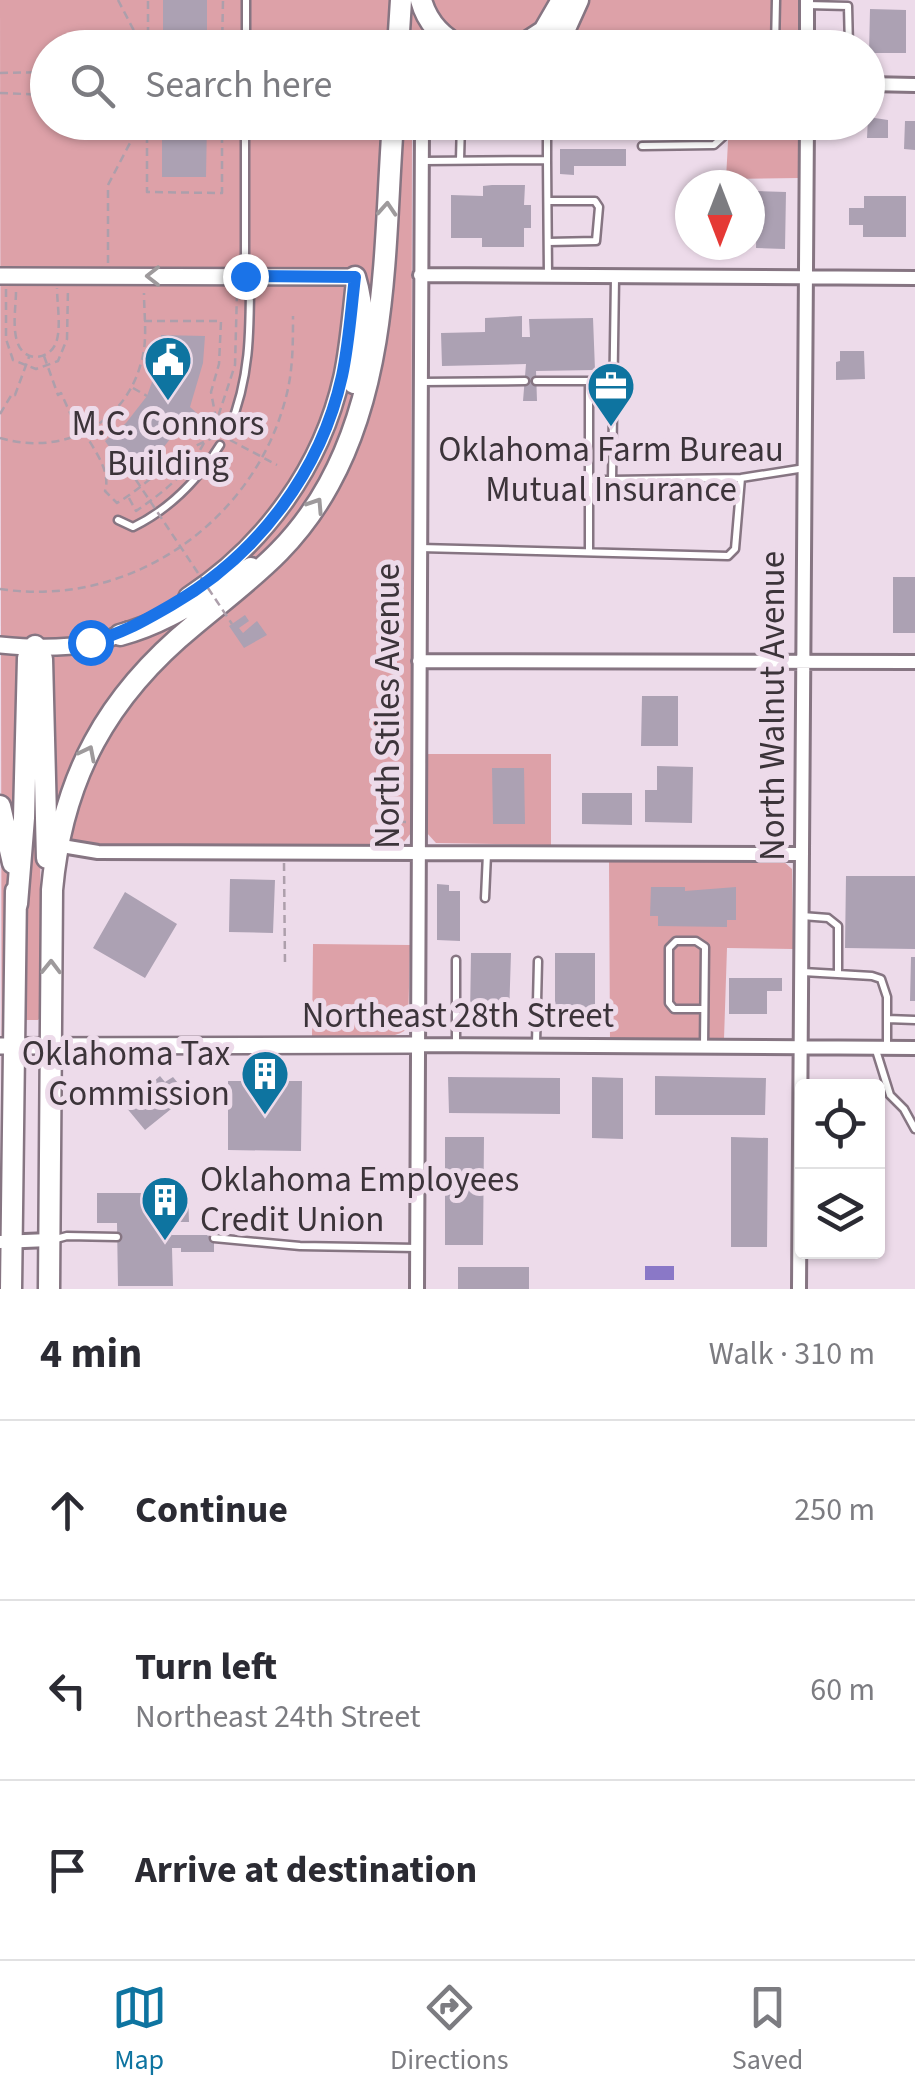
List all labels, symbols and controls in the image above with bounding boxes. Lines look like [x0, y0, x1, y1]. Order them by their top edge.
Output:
search box [30, 30, 885, 140]
icon: search [65, 58, 120, 113]
text: Search here [145, 58, 332, 112]
north arrow [675, 170, 765, 260]
one-way arrow [375, 201, 397, 217]
route end [223, 254, 269, 300]
one-way arrow [144, 265, 160, 287]
public building icon: M.C. Connors Building [142, 334, 194, 402]
office icon: Oklahoma Farm Bureau Mutual Insurance [585, 360, 637, 428]
place label: M.C. Connors Building [72, 399, 264, 489]
place label: Oklahoma Farm Bureau Mutual Insurance [438, 425, 784, 515]
one-way arrow [303, 498, 322, 516]
street label: North Walnut Avenue [748, 551, 798, 861]
street label: North Stiles Avenue [363, 563, 413, 849]
route start [68, 620, 114, 666]
one-way arrow [76, 746, 96, 764]
one-way arrow [40, 959, 62, 974]
street label: Northeast 28th Street [302, 991, 614, 1041]
place label: Oklahoma Tax Commission [22, 1029, 230, 1119]
building icon: Oklahoma Tax Commission [239, 1048, 291, 1116]
map controls [795, 1079, 885, 1259]
button: locate [795, 1079, 885, 1169]
place label: Oklahoma Employees Credit Union [200, 1155, 519, 1245]
button: layers [795, 1169, 885, 1259]
building icon: Oklahoma Employees Credit Union [139, 1174, 191, 1242]
text: 4 min [40, 1324, 142, 1384]
text: Walk · 310 m [709, 1331, 875, 1377]
icon: ahead [40, 1483, 95, 1538]
text: Continue [135, 1483, 288, 1537]
text: 250 m [794, 1487, 875, 1533]
text: Turn left [135, 1640, 277, 1694]
icon: left [40, 1663, 95, 1718]
text: 60 m [810, 1667, 875, 1713]
text: Northeast 24th Street [135, 1694, 421, 1740]
icon: arrive [40, 1843, 95, 1898]
text: Arrive at destination [135, 1843, 477, 1897]
tab: Map [112, 1980, 167, 2080]
tab: Directions [390, 1980, 509, 2080]
tab: Saved [732, 1980, 803, 2080]

